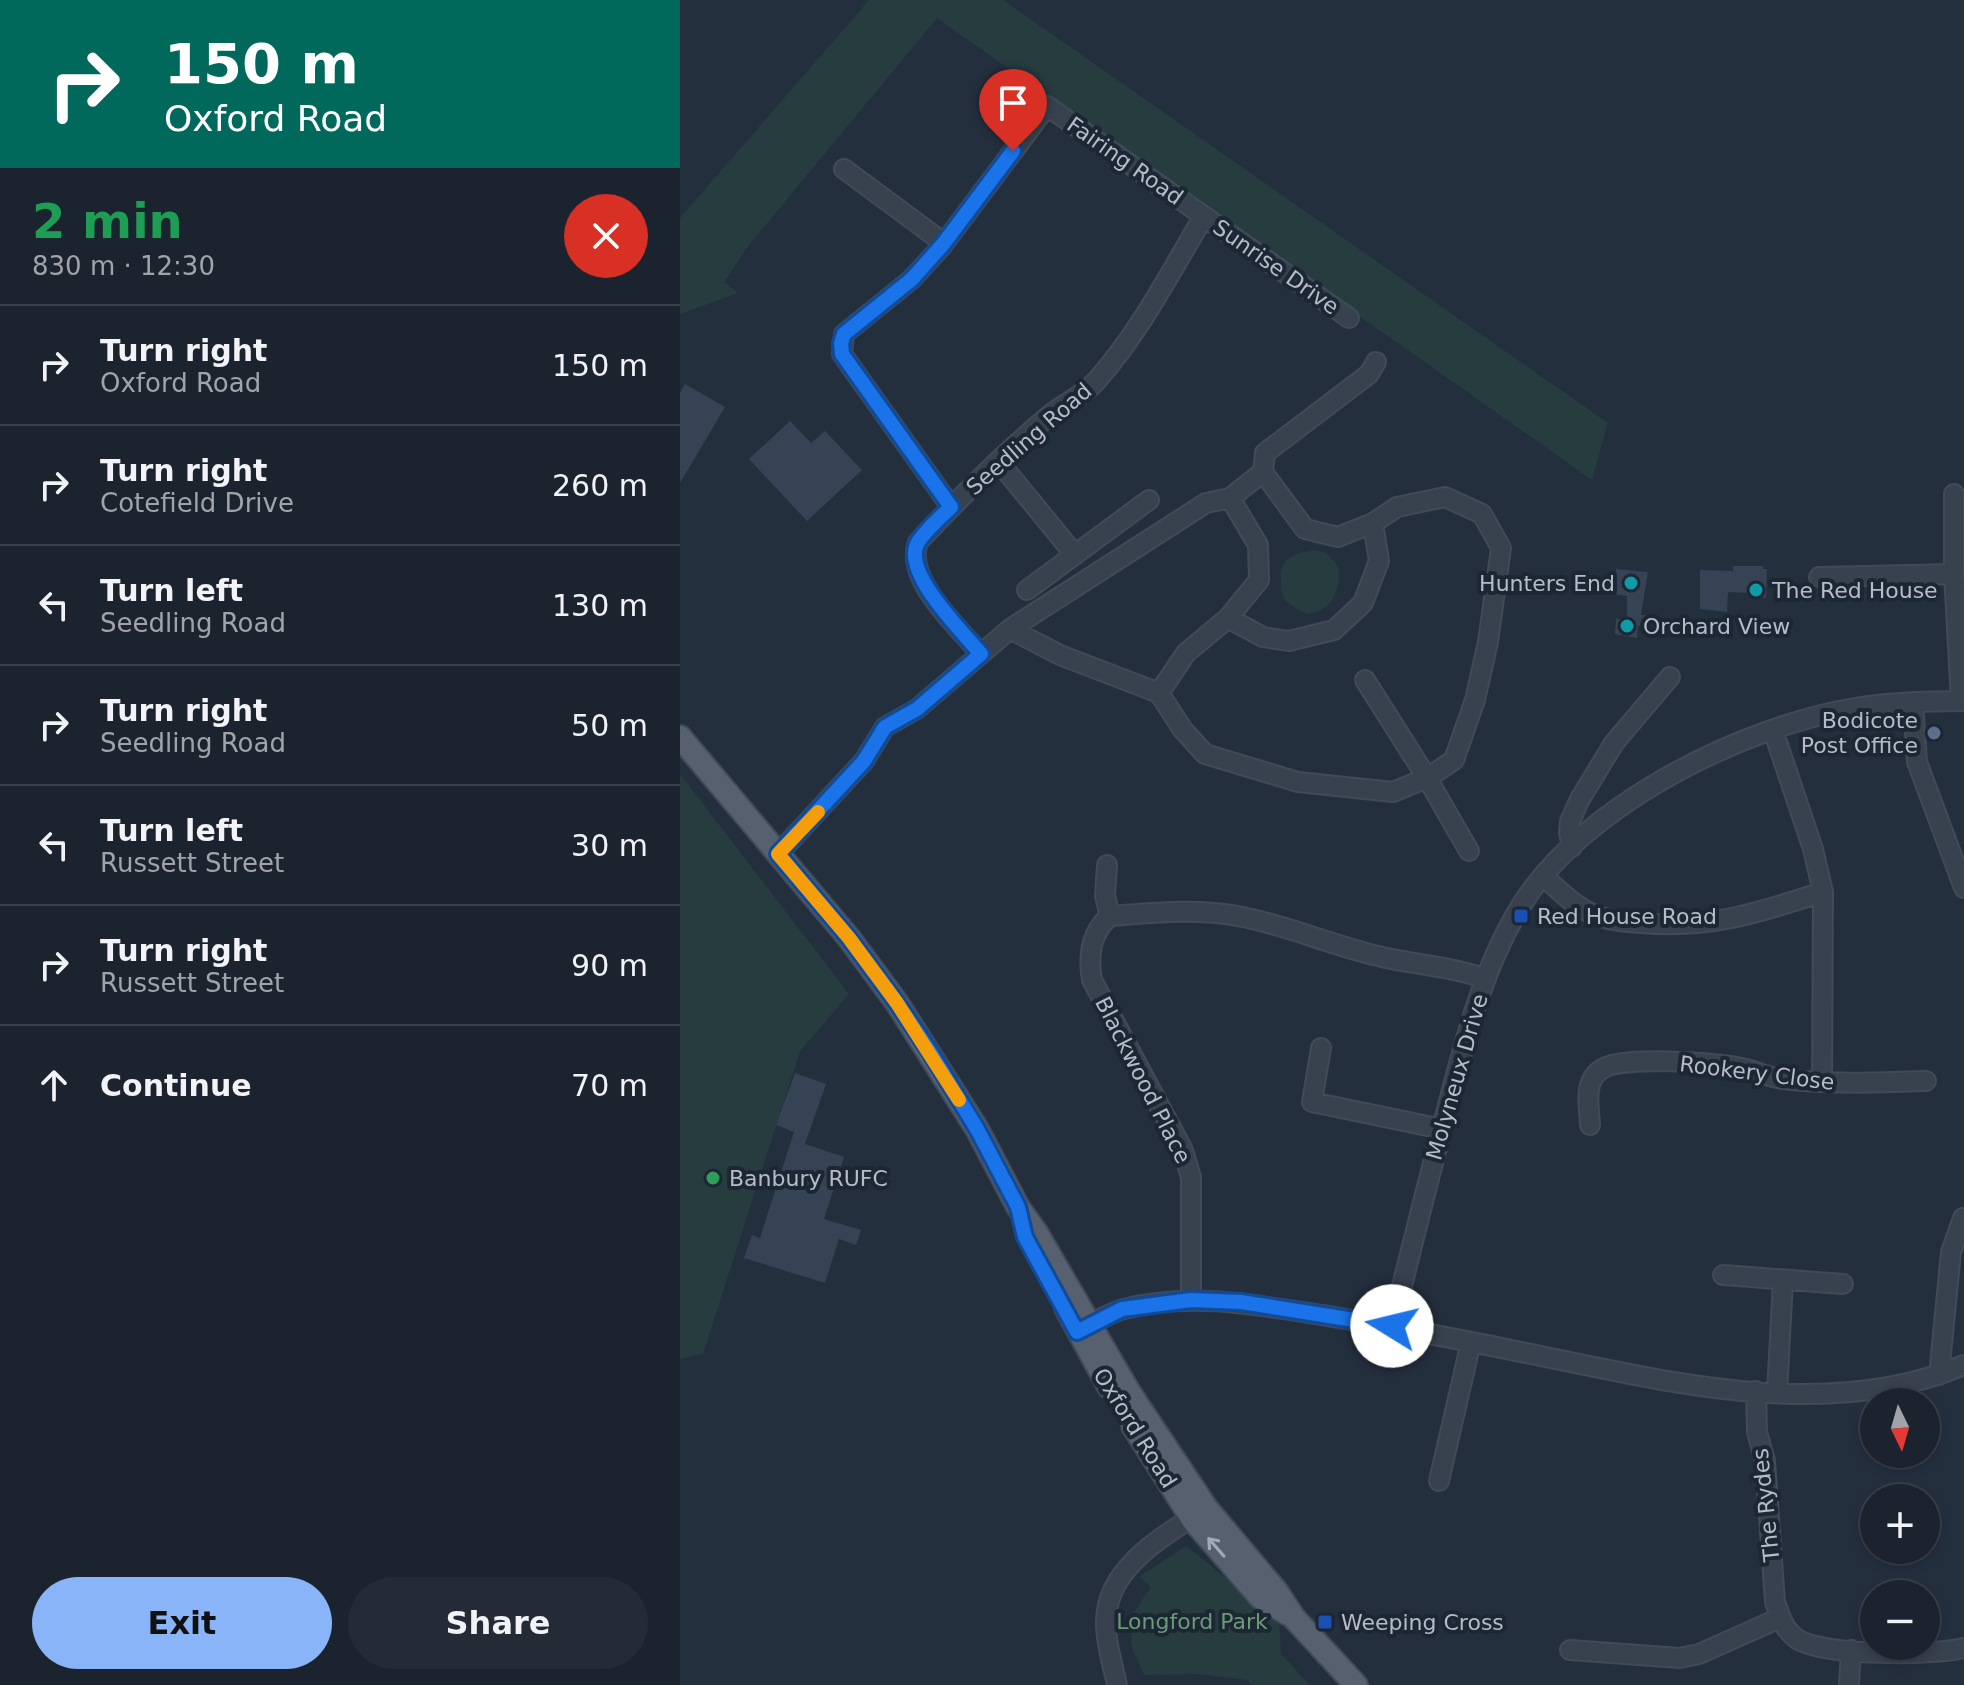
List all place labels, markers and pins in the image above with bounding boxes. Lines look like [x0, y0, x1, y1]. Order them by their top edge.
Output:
pin [979, 69, 1047, 151]
place label: Hunters End [1479, 571, 1615, 596]
marker: Hunters End [1622, 574, 1640, 592]
place label: The Red House [1771, 578, 1938, 603]
marker: The Red House [1747, 581, 1765, 599]
place label: Orchard View [1643, 614, 1790, 639]
marker: Orchard View [1618, 617, 1636, 635]
place label: Bodicote Post Office [1801, 708, 1918, 758]
marker: Bodicote Post Office [1925, 724, 1943, 742]
place label: Red House Road [1537, 904, 1717, 929]
marker: Red House Road [1512, 907, 1530, 925]
place label: Banbury RUFC [729, 1166, 888, 1191]
marker: Banbury RUFC [704, 1169, 722, 1187]
place label: Weeping Cross [1341, 1610, 1504, 1635]
marker: Weeping Cross [1316, 1613, 1334, 1631]

